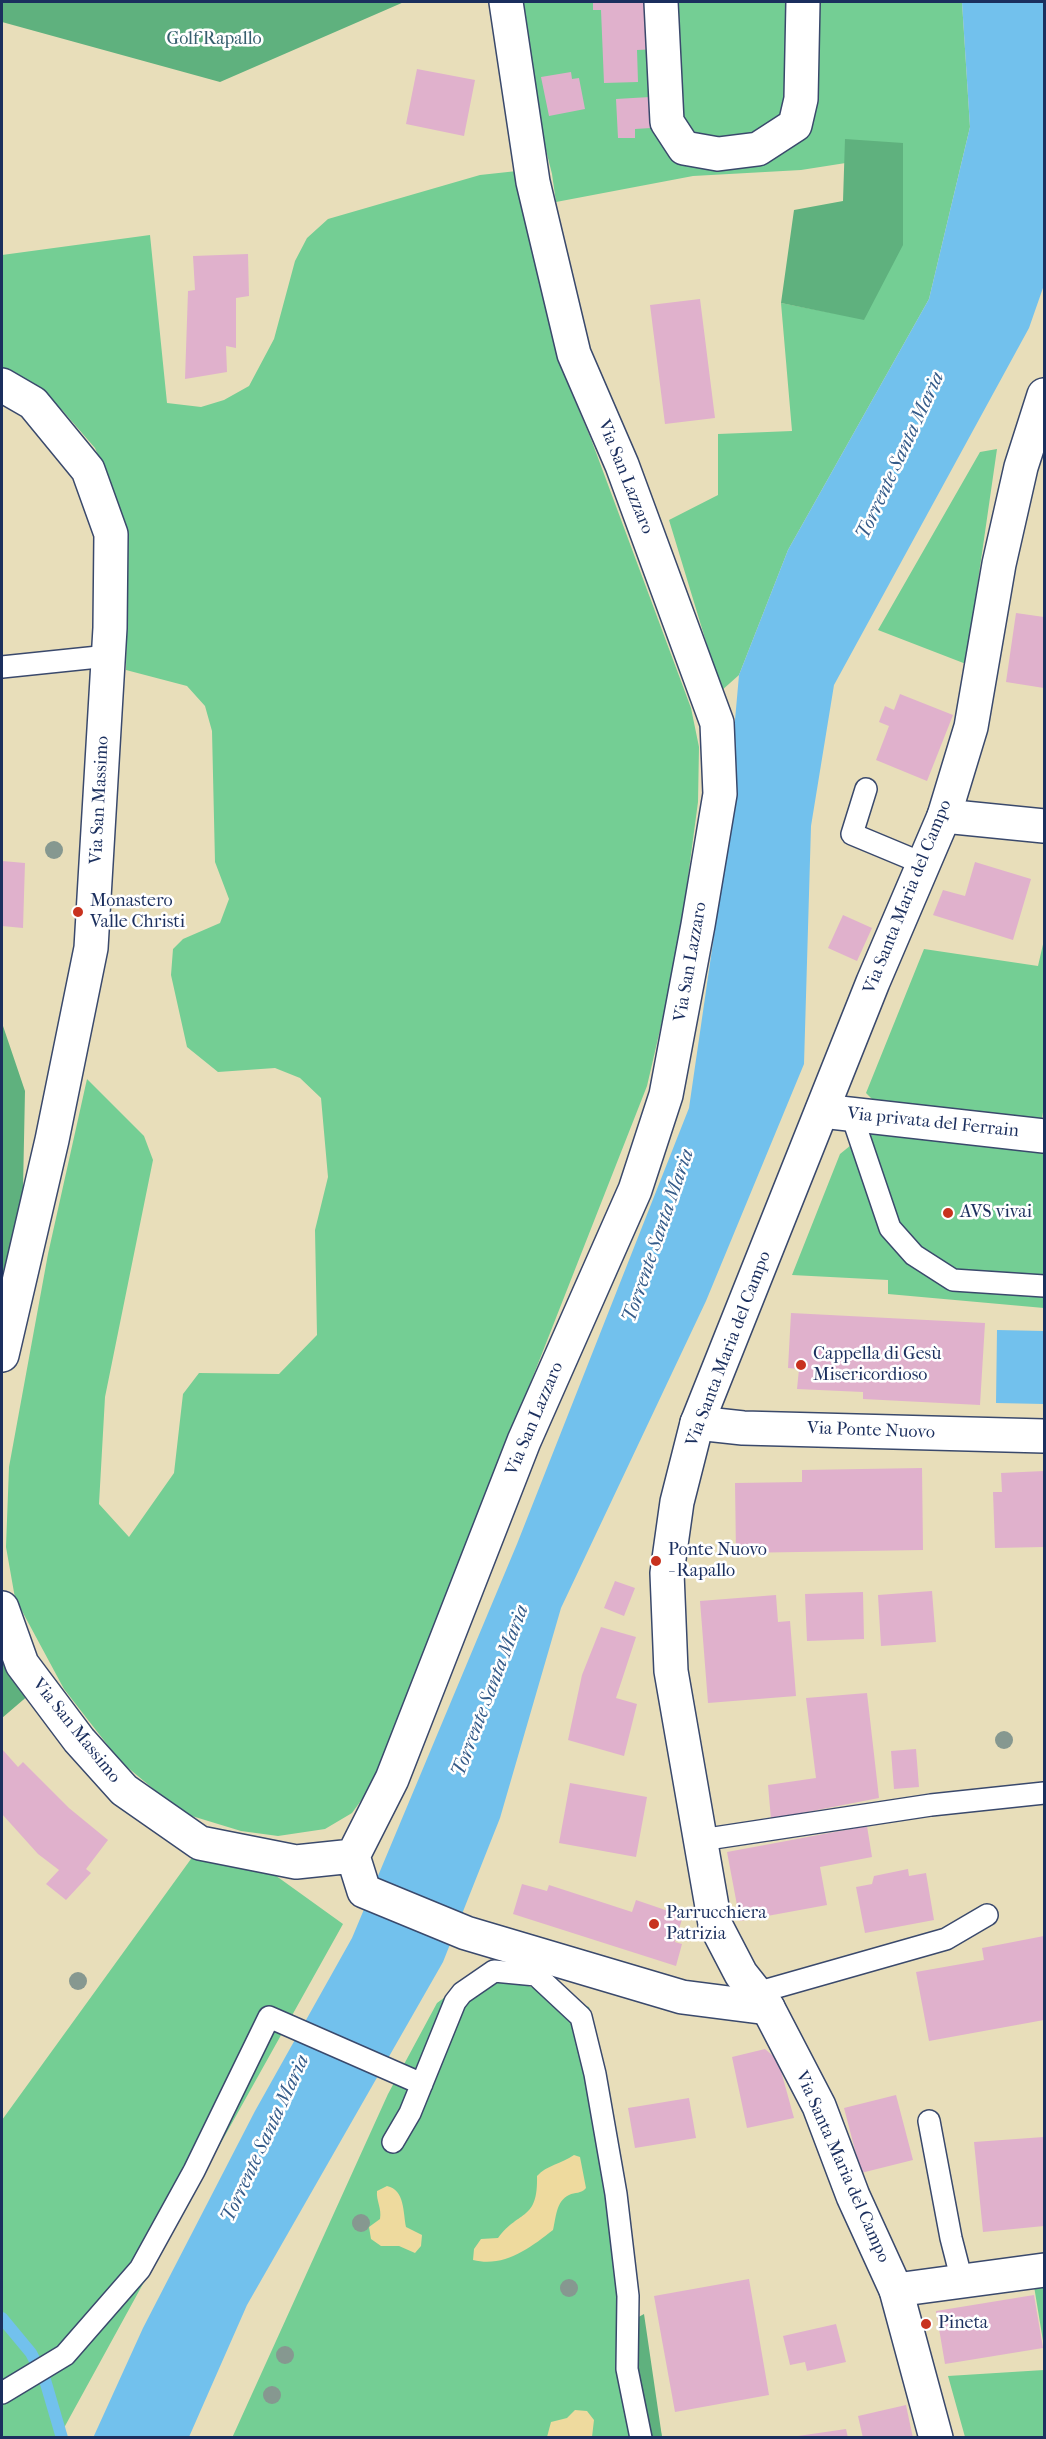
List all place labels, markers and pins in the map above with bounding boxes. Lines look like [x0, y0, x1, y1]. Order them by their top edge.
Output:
place label: Monastero Valle Christi [90, 891, 185, 934]
marker: Monastero Valle Christi [71, 905, 85, 919]
place label: AVS vivai [960, 1202, 1032, 1224]
marker: AVS vivai [941, 1206, 955, 1220]
place label: Cappella di Gesù Misericordioso [813, 1344, 941, 1386]
marker: Cappella di Gesù Misericordioso [794, 1358, 808, 1372]
place label: Ponte Nuovo - Rapallo [668, 1540, 767, 1582]
marker: Ponte Nuovo - Rapallo [649, 1554, 663, 1568]
place label: Parrucchiera Patrizia [666, 1903, 766, 1946]
marker: Parrucchiera Patrizia [647, 1917, 661, 1931]
place label: Pineta [938, 2313, 988, 2335]
marker: Pineta [919, 2317, 933, 2331]

